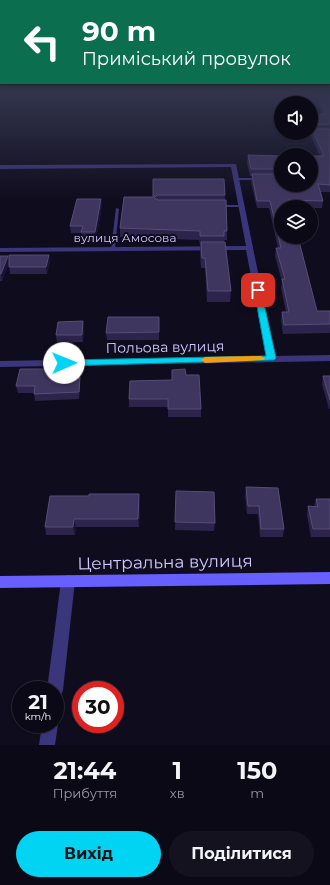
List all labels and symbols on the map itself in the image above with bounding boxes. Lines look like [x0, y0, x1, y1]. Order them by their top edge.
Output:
street label: вулиця Амосова [74, 230, 176, 245]
pin [241, 273, 275, 307]
street label: Польова вулиця [105, 337, 225, 357]
position arrow [43, 342, 85, 384]
street label: Центральна вулиця [77, 550, 253, 574]
speed limit sign: 30 [72, 681, 124, 733]

